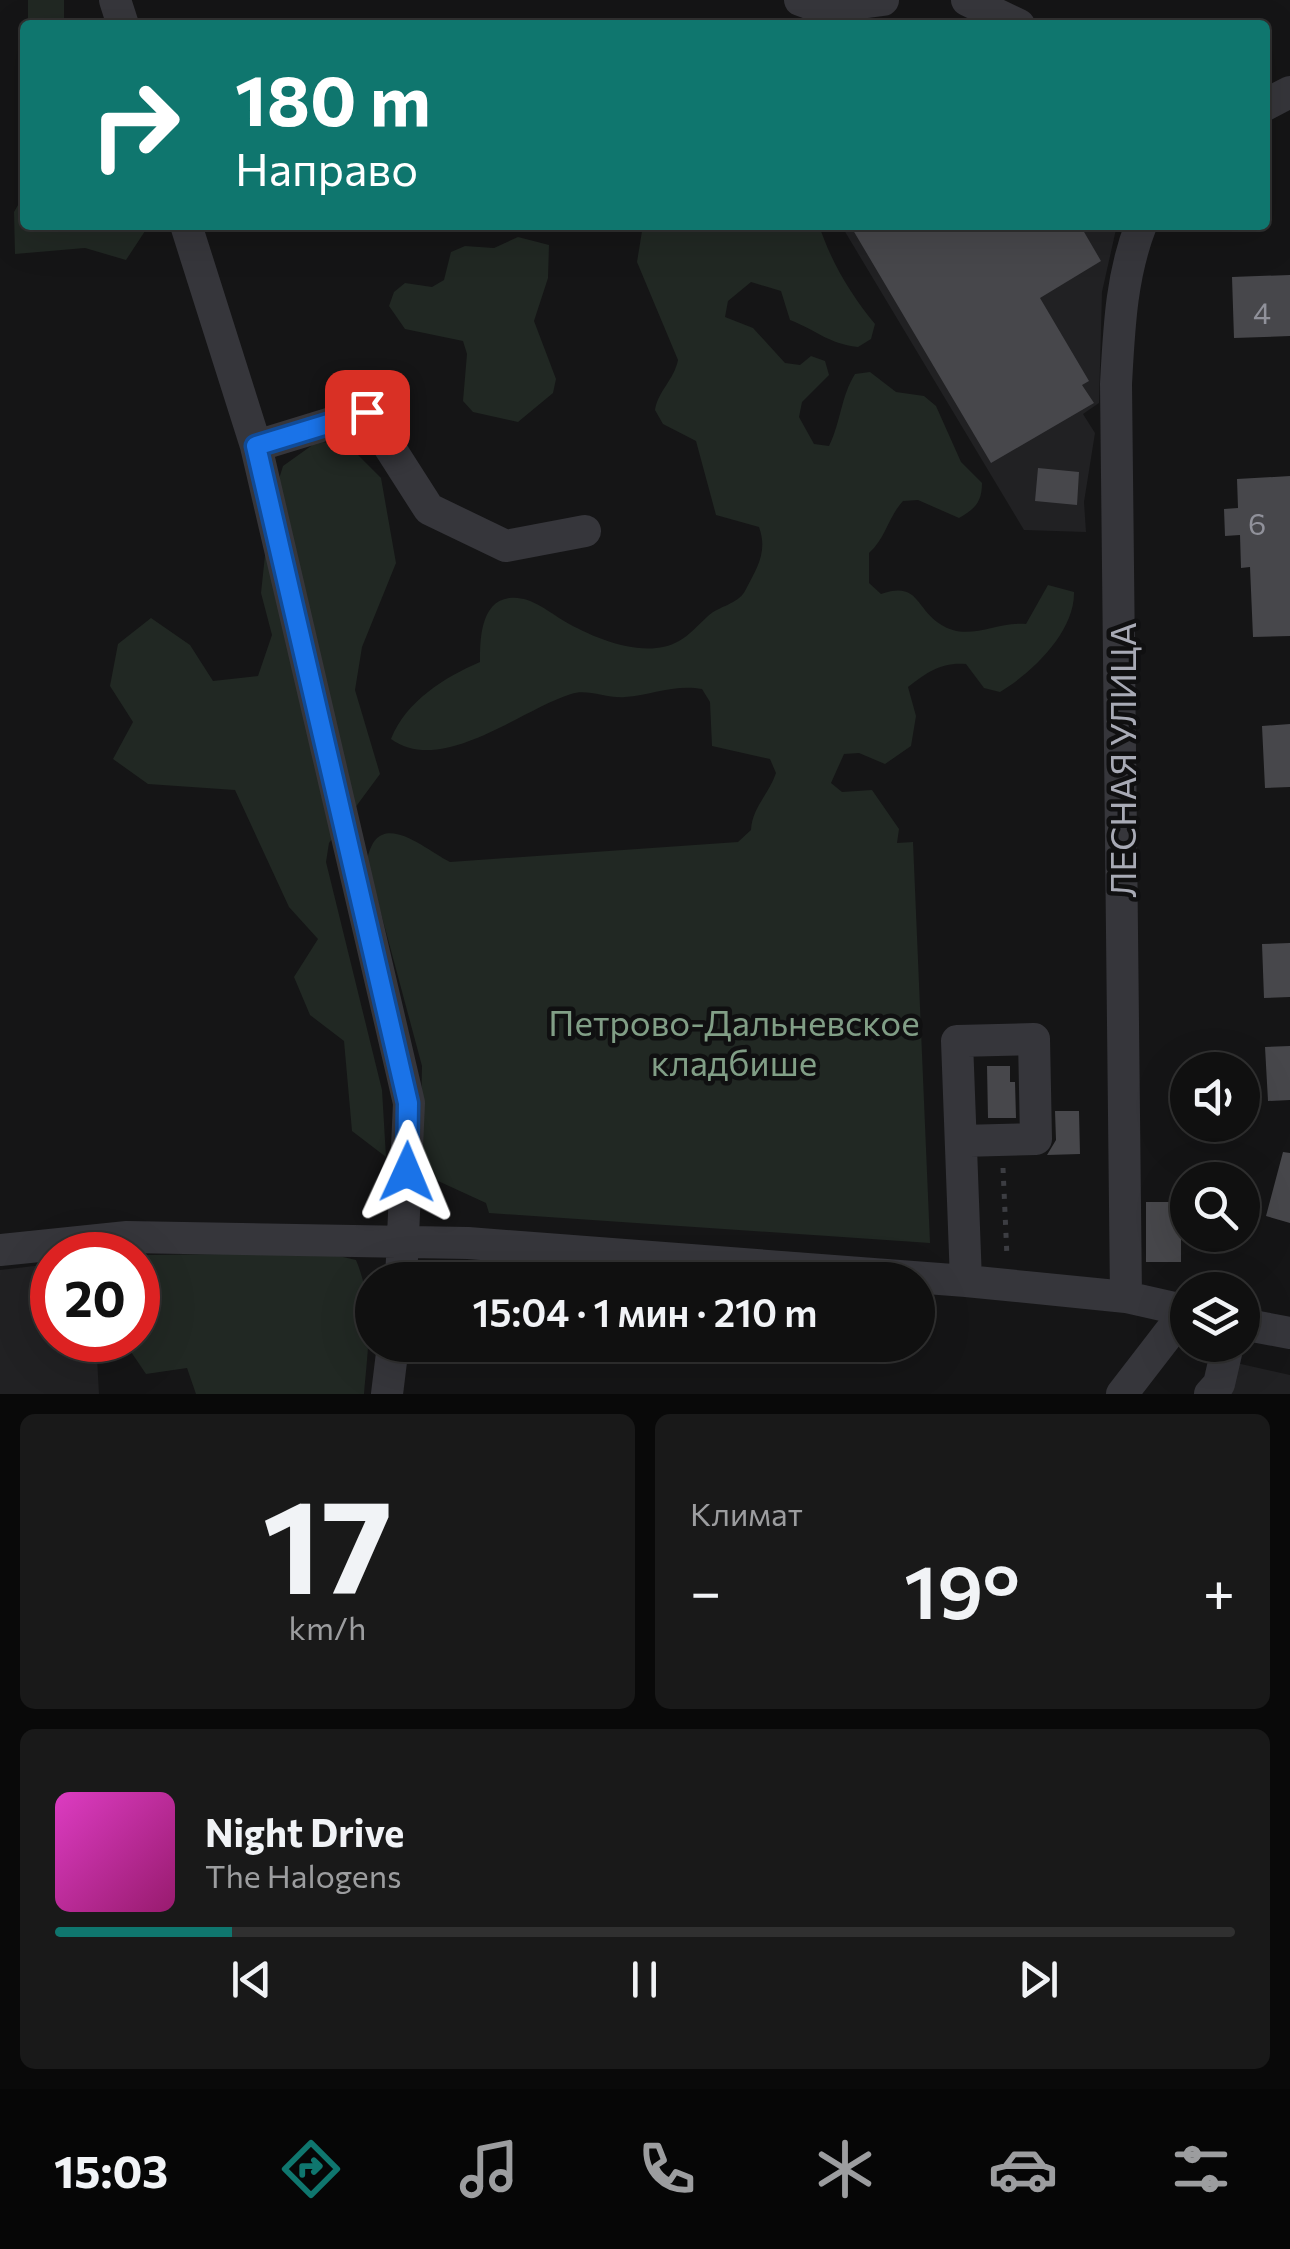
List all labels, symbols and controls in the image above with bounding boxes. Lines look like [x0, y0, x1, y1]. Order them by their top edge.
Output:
text: 180 m [235, 55, 431, 140]
icon: right [70, 60, 200, 190]
text: Направо [235, 140, 418, 195]
house number: 4 [1253, 293, 1271, 330]
pin [325, 370, 410, 455]
icon: arrive [340, 385, 395, 440]
house number: 6 [1248, 504, 1266, 541]
street label: ЛЕСНАЯ УЛИЦА [1100, 622, 1143, 898]
park label: Петрово-Дальневское кладбише [548, 1000, 920, 1083]
map controls [1170, 1052, 1260, 1362]
button: sound [1170, 1052, 1260, 1142]
position arrow [355, 1120, 459, 1224]
button: search [1170, 1162, 1260, 1252]
speed limit sign: 20 [30, 1232, 160, 1362]
button: layers [1170, 1272, 1260, 1362]
text: 15:04 · 1 мин · 210 m [473, 1288, 817, 1335]
text: 17 [262, 1462, 393, 1621]
text: Климат [690, 1493, 803, 1533]
text: 19° [904, 1543, 1020, 1634]
text: − [690, 1556, 721, 1623]
text: + [1203, 1556, 1235, 1623]
text: km/h [289, 1607, 366, 1647]
text: Night Drive [205, 1808, 404, 1855]
text: The Halogens [205, 1855, 402, 1895]
icon: previous [224, 1952, 279, 2007]
icon: pause [617, 1952, 672, 2007]
icon: next [1011, 1952, 1066, 2007]
icon: directions [276, 2134, 346, 2204]
icon: music [454, 2134, 524, 2204]
icon: phone [632, 2134, 702, 2204]
icon: climate [810, 2134, 880, 2204]
icon: car [988, 2134, 1058, 2204]
icon: filters [1166, 2134, 1236, 2204]
text: 15:03 [54, 2142, 168, 2197]

